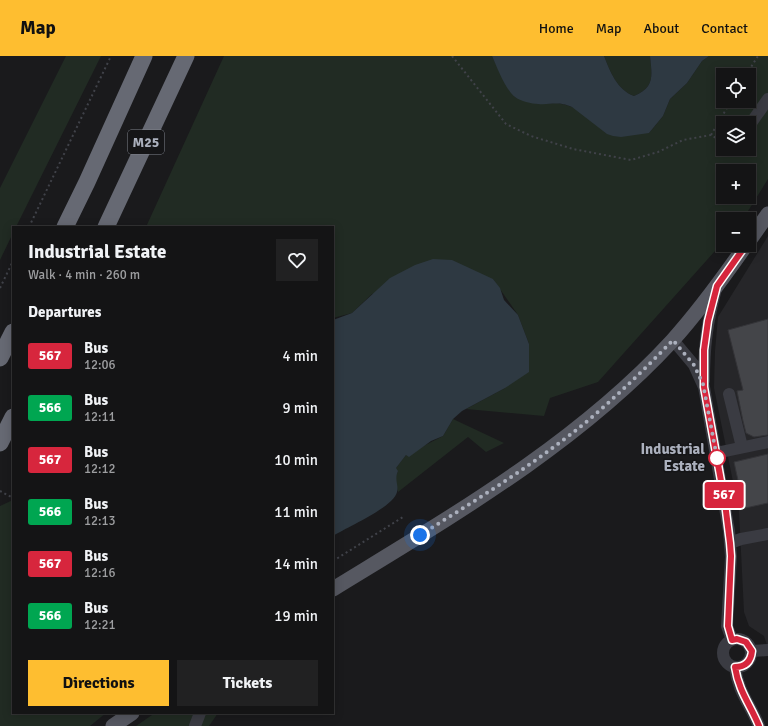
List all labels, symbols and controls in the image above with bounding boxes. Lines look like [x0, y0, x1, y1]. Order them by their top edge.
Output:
text: Map [20, 16, 56, 40]
text: Home [539, 20, 574, 37]
text: Map [596, 20, 621, 37]
text: About [643, 20, 679, 37]
text: Contact [701, 20, 748, 37]
map controls [716, 68, 756, 252]
button: locate [716, 68, 756, 108]
button: layers [716, 116, 756, 156]
road number: M25 [128, 130, 164, 154]
button: + [716, 164, 756, 204]
button: − [716, 212, 756, 252]
button: heart [276, 239, 318, 281]
text: Industrial Estate [28, 240, 166, 264]
text: Walk · 4 min · 260 m [28, 267, 140, 283]
text: Departures [28, 303, 101, 321]
text: Bus [84, 339, 108, 357]
text: 567 [39, 347, 61, 364]
text: 4 min [282, 347, 318, 365]
text: 12:06 [84, 357, 116, 373]
text: Bus [84, 391, 108, 409]
text: 566 [39, 399, 61, 416]
text: 9 min [282, 399, 318, 417]
text: 12:11 [84, 409, 116, 425]
place label: Industrial Estate [640, 440, 705, 475]
text: Bus [84, 443, 108, 461]
marker: Industrial Estate [708, 449, 726, 467]
text: 567 [39, 451, 61, 468]
text: 10 min [274, 451, 318, 469]
text: 12:12 [84, 461, 116, 477]
line badge: 567 [701, 482, 747, 508]
text: 567 [713, 486, 735, 503]
text: Bus [84, 495, 108, 513]
text: 566 [39, 503, 61, 520]
text: 11 min [274, 503, 318, 521]
text: 12:13 [84, 513, 116, 529]
your location [410, 525, 430, 545]
text: Bus [84, 547, 108, 565]
text: 567 [39, 555, 61, 572]
text: 14 min [274, 555, 318, 573]
text: 12:16 [84, 565, 116, 581]
text: Bus [84, 599, 108, 617]
text: 566 [39, 607, 61, 624]
text: 19 min [274, 607, 318, 625]
text: 12:21 [84, 617, 116, 633]
button: Directions [28, 660, 169, 706]
button: Tickets [177, 660, 318, 706]

